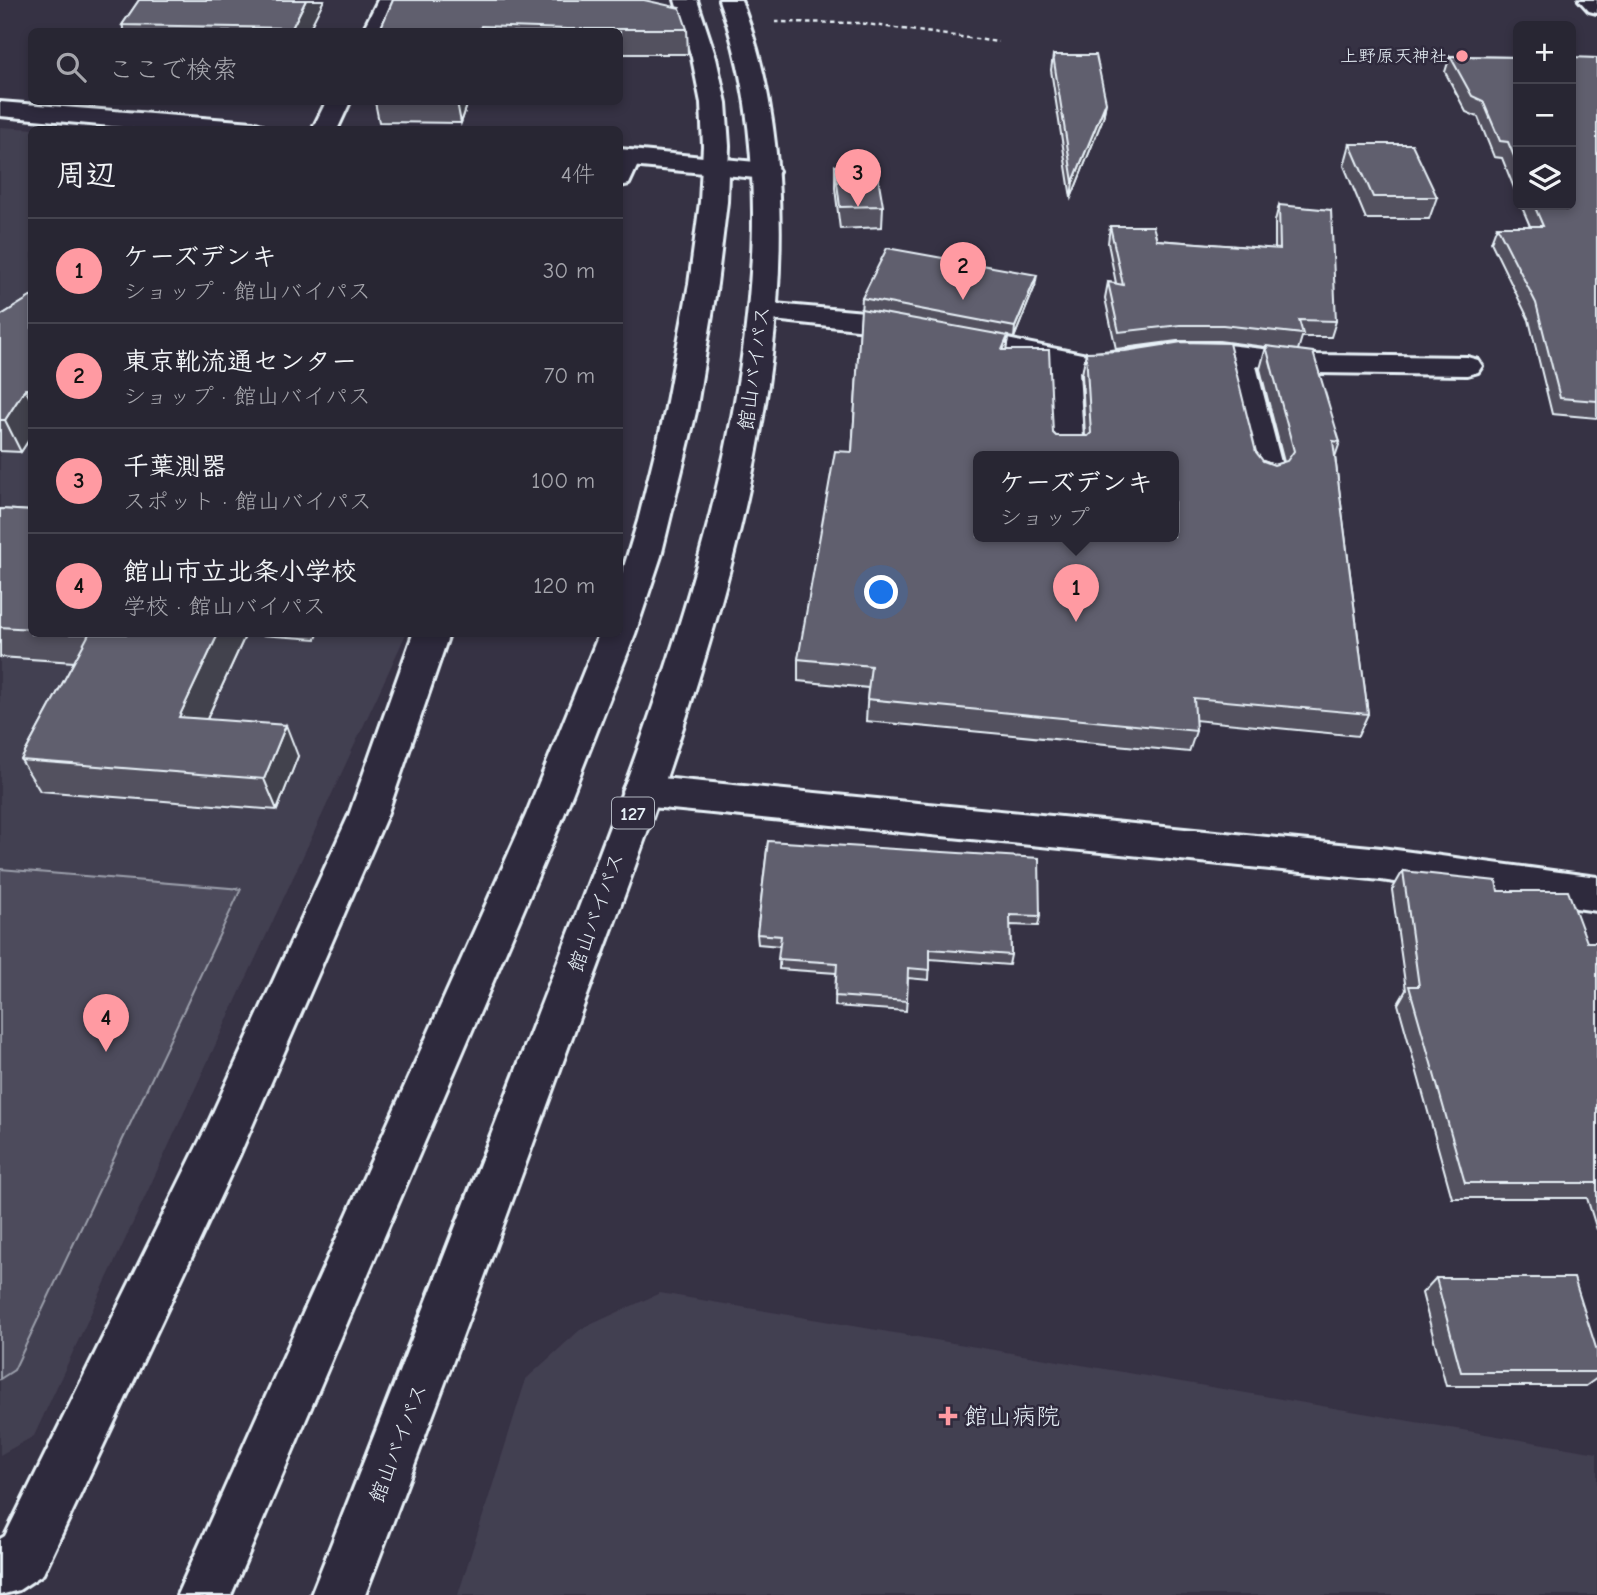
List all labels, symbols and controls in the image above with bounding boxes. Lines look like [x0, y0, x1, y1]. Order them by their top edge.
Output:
map controls [1513, 21, 1576, 210]
button: + [1513, 21, 1576, 84]
search box [28, 28, 623, 105]
place label: 上野原天神社 [1340, 46, 1448, 67]
icon: search [52, 48, 90, 86]
marker: 上野原天神社 [1454, 48, 1470, 64]
text: ここで検索 [108, 55, 238, 85]
button: − [1513, 84, 1576, 147]
button: layers [1513, 147, 1576, 210]
pin: 3 [835, 149, 881, 207]
text: 周辺 [56, 158, 116, 193]
text: 4件 [561, 161, 595, 188]
text: ケーズデンキ [123, 242, 277, 272]
pin: 2 [940, 242, 986, 300]
text: 1 [74, 257, 84, 284]
text: 30 m [543, 257, 595, 284]
text: ショップ · 館山バイパス [123, 278, 371, 305]
street label: 館山バイパス [733, 304, 775, 432]
text: 東京靴流通センター [123, 347, 357, 377]
text: 2 [73, 362, 85, 389]
text: 70 m [543, 362, 595, 389]
text: ショップ · 館山バイパス [123, 383, 371, 410]
popup [973, 451, 1179, 542]
text: 千葉測器 [123, 452, 227, 482]
text: 3 [73, 467, 85, 494]
text: 100 m [531, 467, 595, 494]
text: ケーズデンキ [999, 468, 1153, 498]
text: スポット · 館山バイパス [123, 488, 372, 515]
text: ショップ [999, 504, 1090, 531]
text: 館山市立北条小学校 [123, 557, 357, 587]
pin: 1 [1053, 564, 1099, 622]
text: 4 [74, 572, 84, 599]
text: 120 m [533, 572, 595, 599]
your location [864, 575, 898, 609]
text: 学校 · 館山バイパス [123, 593, 326, 620]
road number: 127 [612, 798, 654, 828]
street label: 館山バイパス [563, 849, 629, 975]
pin: 4 [83, 994, 129, 1052]
street label: 館山バイパス [364, 1380, 432, 1506]
place label: 館山病院 [964, 1402, 1060, 1430]
marker: 館山病院 [938, 1406, 958, 1426]

